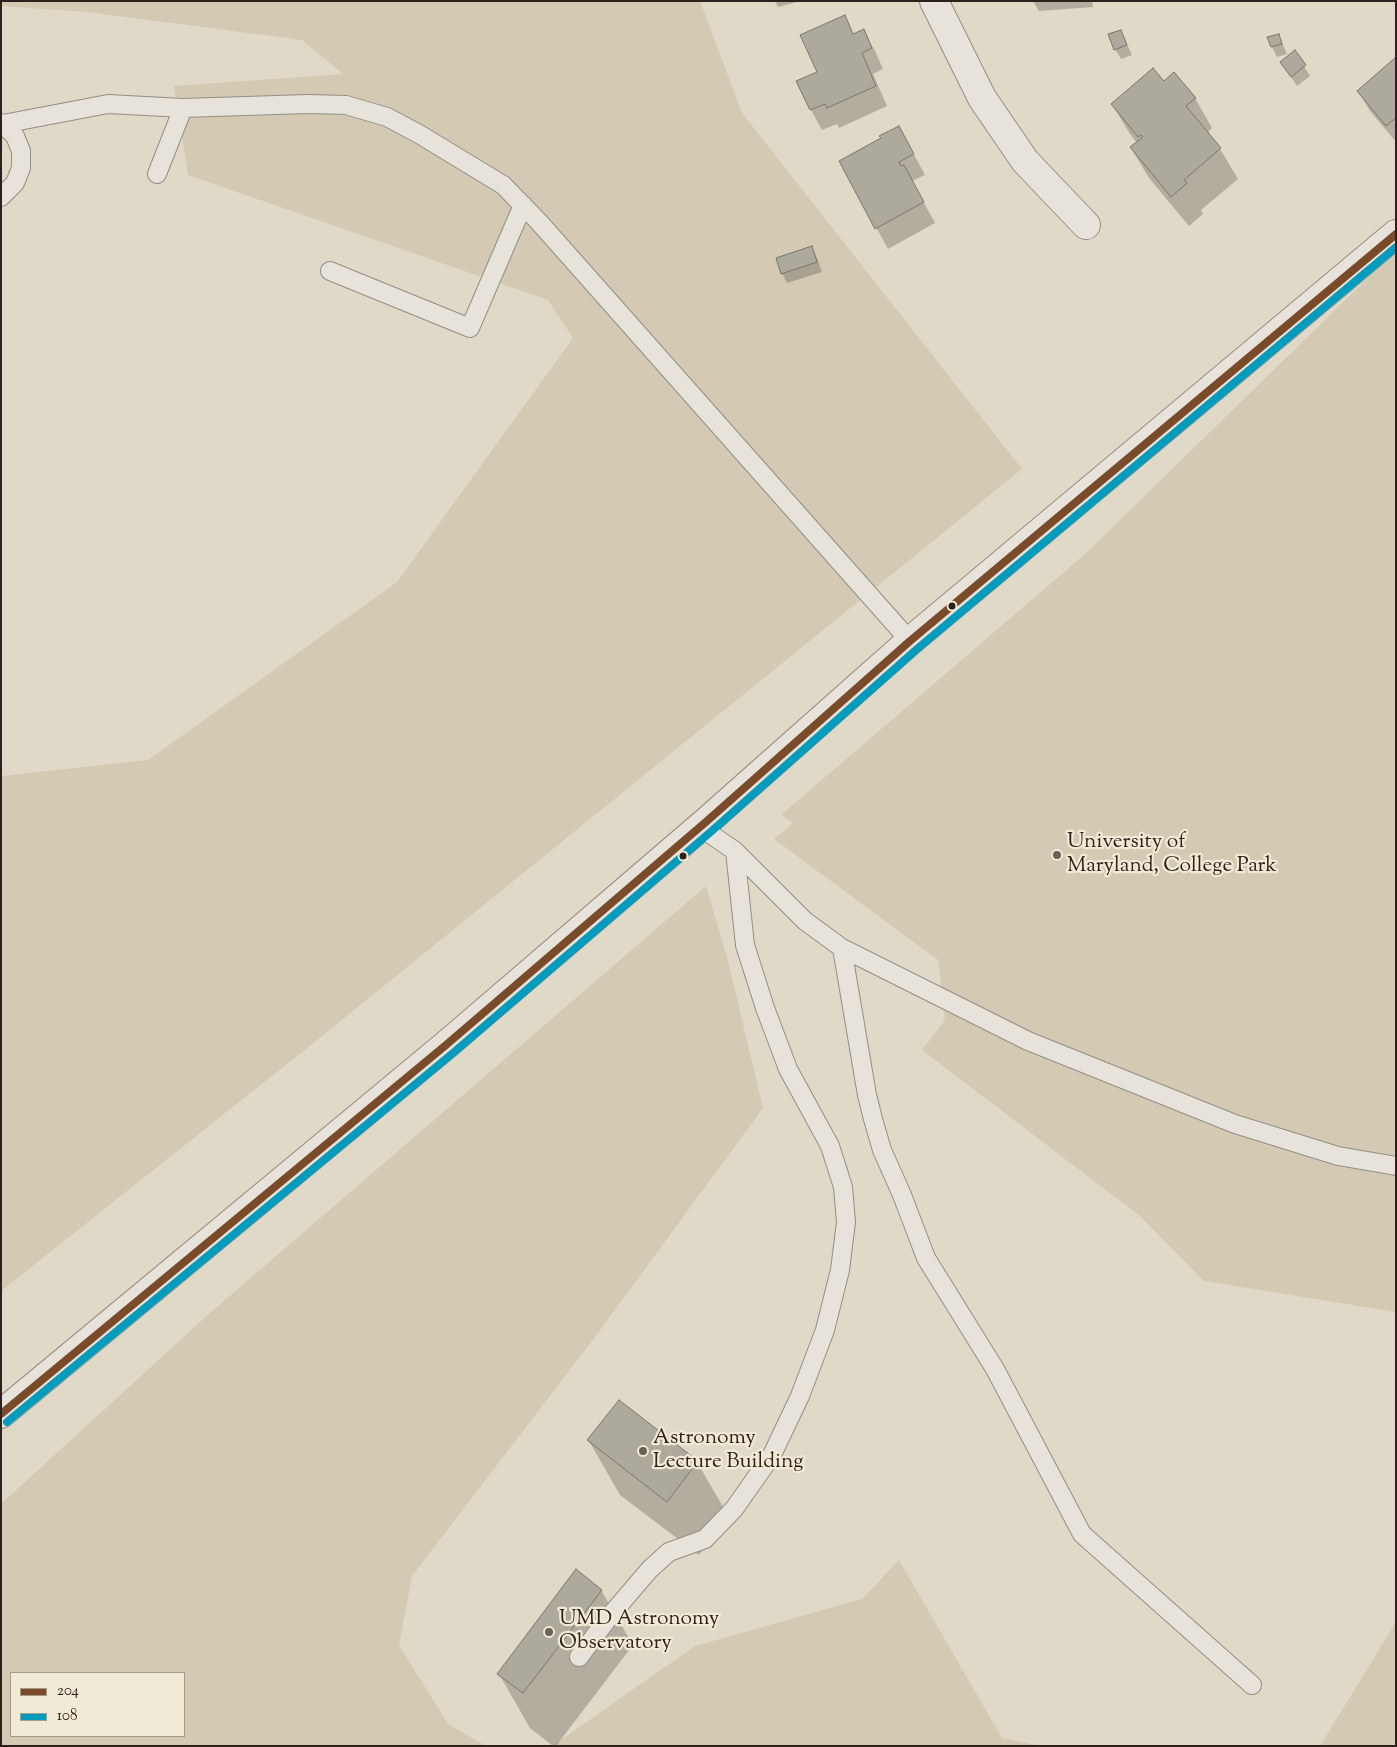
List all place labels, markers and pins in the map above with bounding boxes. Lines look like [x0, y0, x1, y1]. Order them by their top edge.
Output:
unlabelled marker [947, 601, 957, 611]
place label: University of Maryland, College Park [1067, 830, 1277, 880]
marker: University of Maryland, College Park [1051, 849, 1063, 861]
unlabelled marker [678, 851, 688, 861]
place label: Astronomy Lecture Building [653, 1426, 803, 1476]
marker: Astronomy Lecture Building [637, 1445, 649, 1457]
place label: UMD Astronomy Observatory [559, 1607, 719, 1657]
marker: UMD Astronomy Observatory [543, 1626, 555, 1638]

